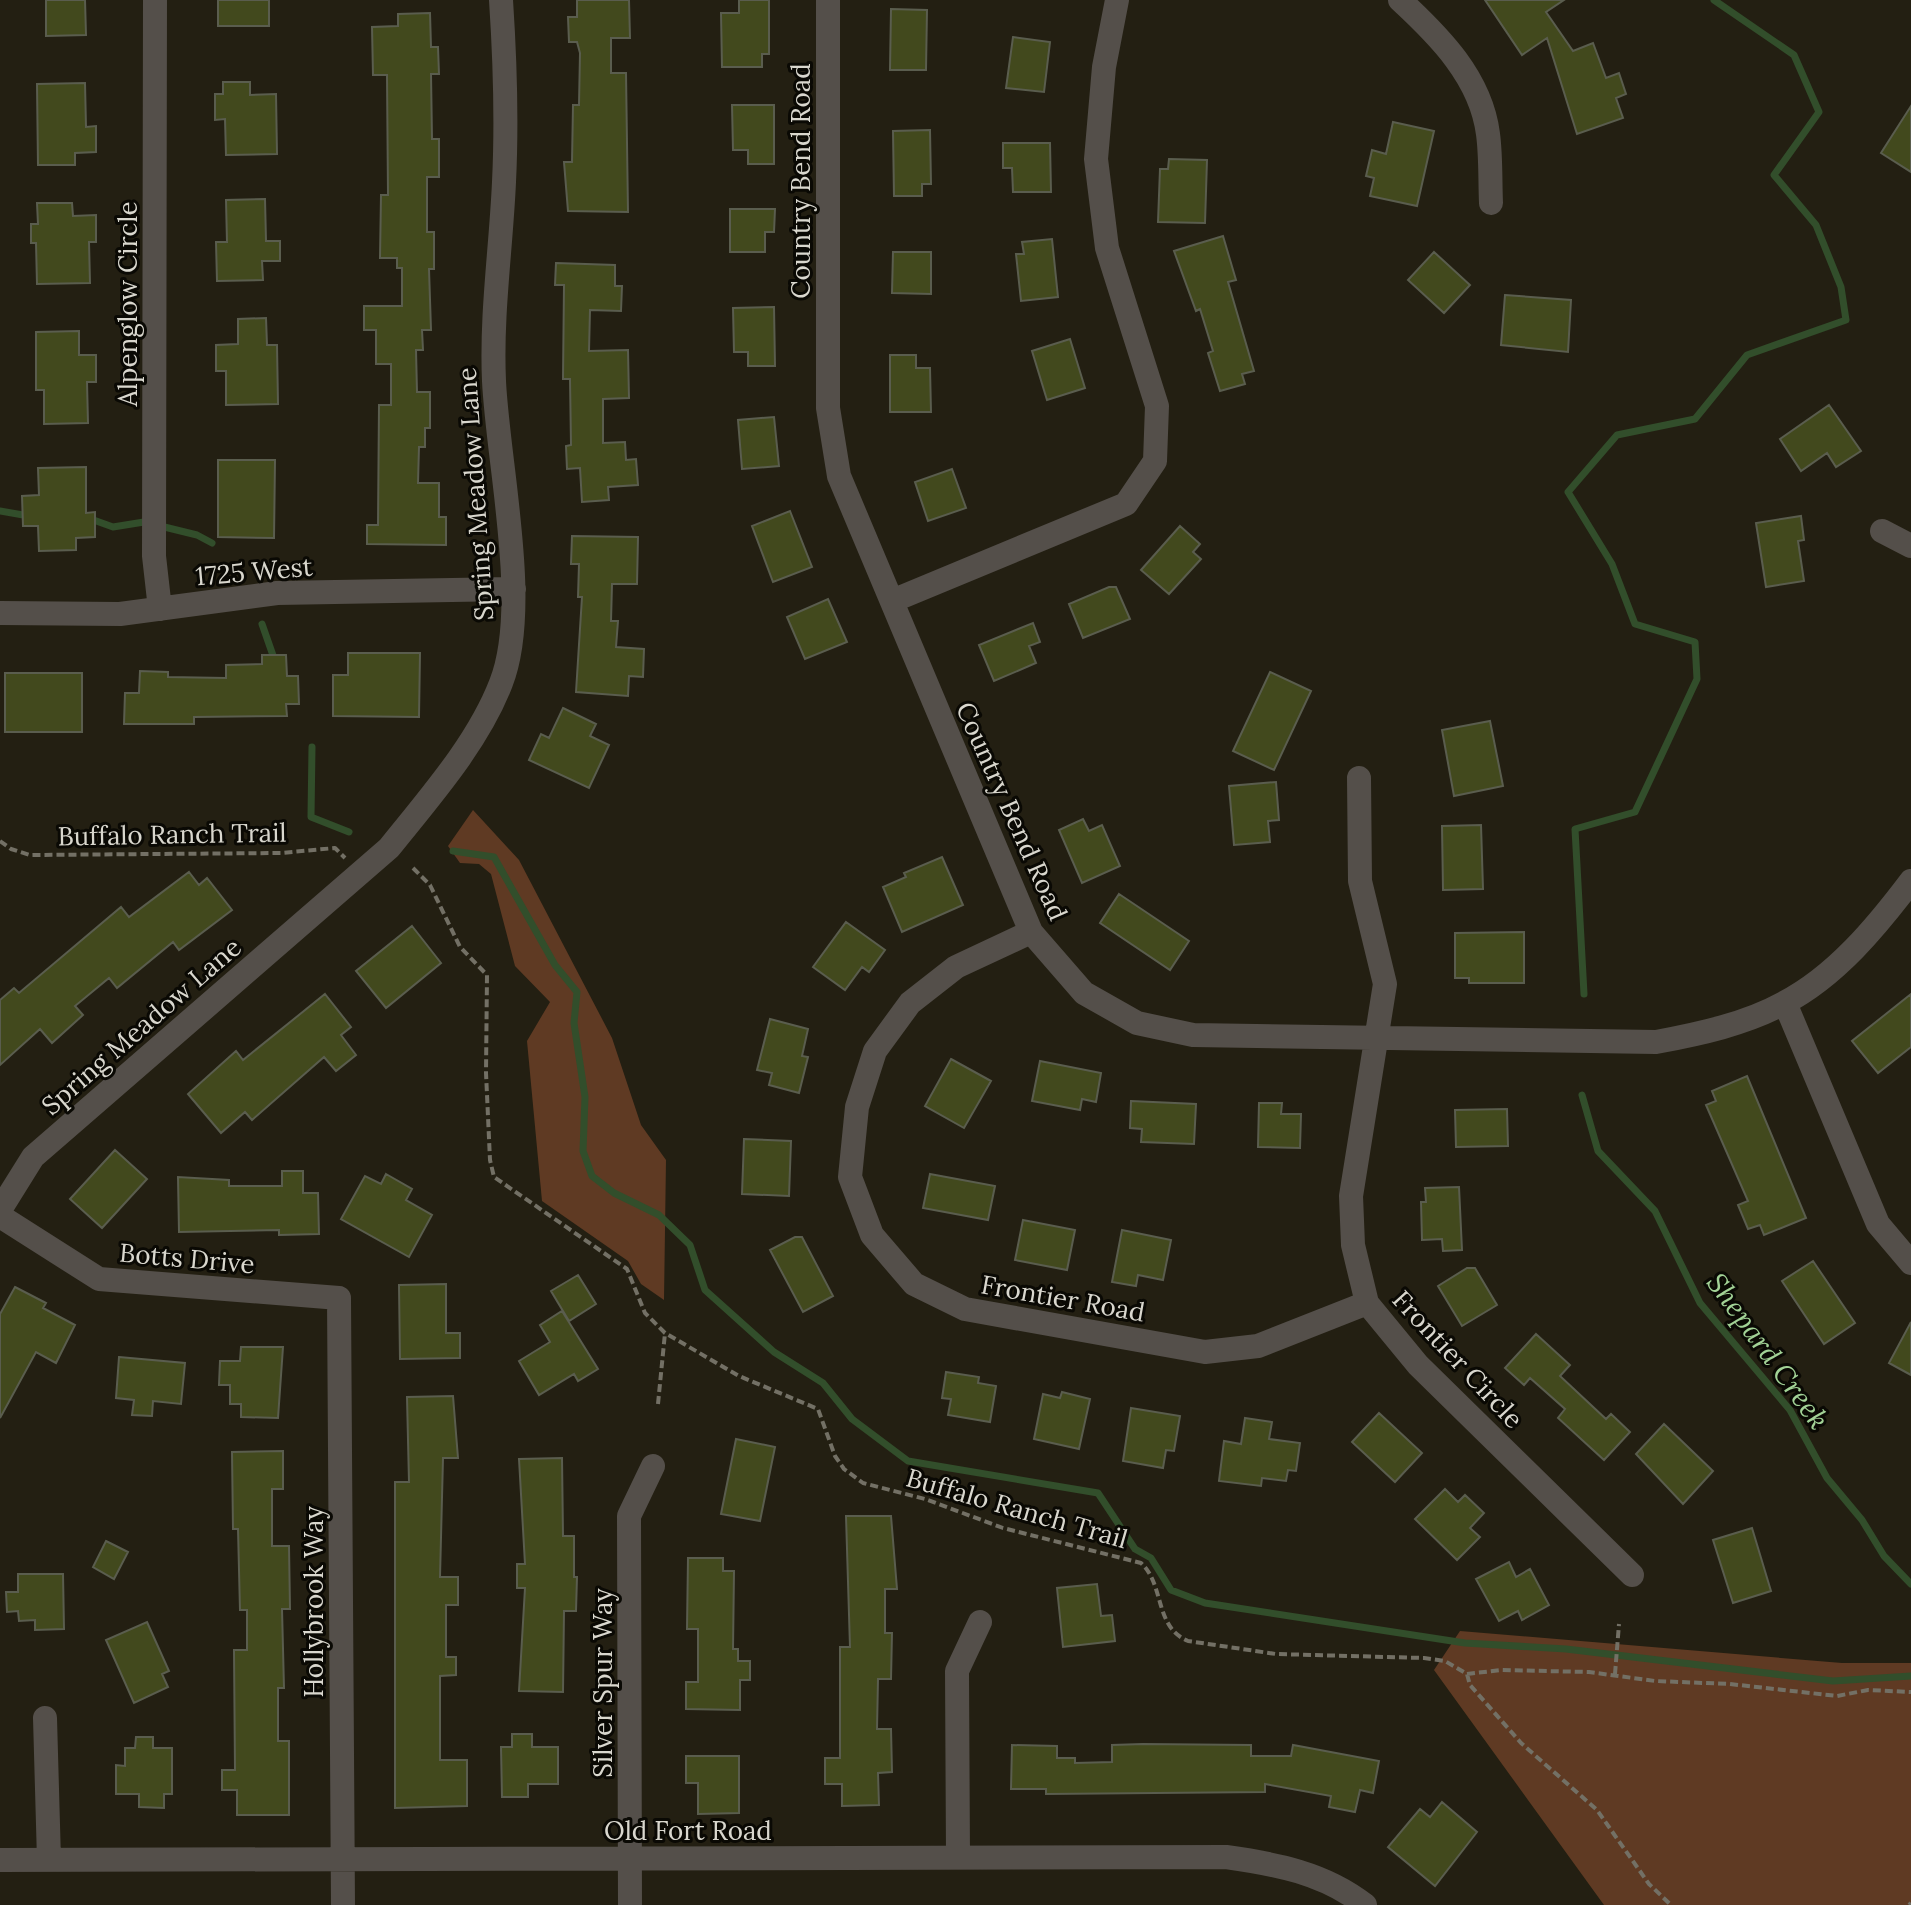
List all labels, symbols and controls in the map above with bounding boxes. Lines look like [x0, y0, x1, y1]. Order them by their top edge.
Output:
street label: Country Bend Road [784, 63, 817, 299]
street label: Alpenglow Circle [111, 202, 144, 407]
street label: Spring Meadow Lane [450, 366, 500, 622]
street label: 1725 West [194, 549, 314, 593]
street label: Country Bend Road [949, 697, 1075, 925]
street label: Buffalo Ranch Trail [57, 816, 287, 852]
street label: Spring Meadow Lane [34, 930, 248, 1122]
street label: Botts Drive [118, 1236, 256, 1280]
water label: Shepard Creek [1699, 1266, 1837, 1436]
street label: Frontier Road [979, 1267, 1147, 1329]
street label: Frontier Circle [1386, 1283, 1530, 1435]
street label: Buffalo Ranch Trail [902, 1461, 1132, 1555]
street label: Hollybrook Way [297, 1506, 330, 1698]
street label: Silver Spur Way [586, 1588, 619, 1778]
street label: Old Fort Road [604, 1814, 772, 1847]

